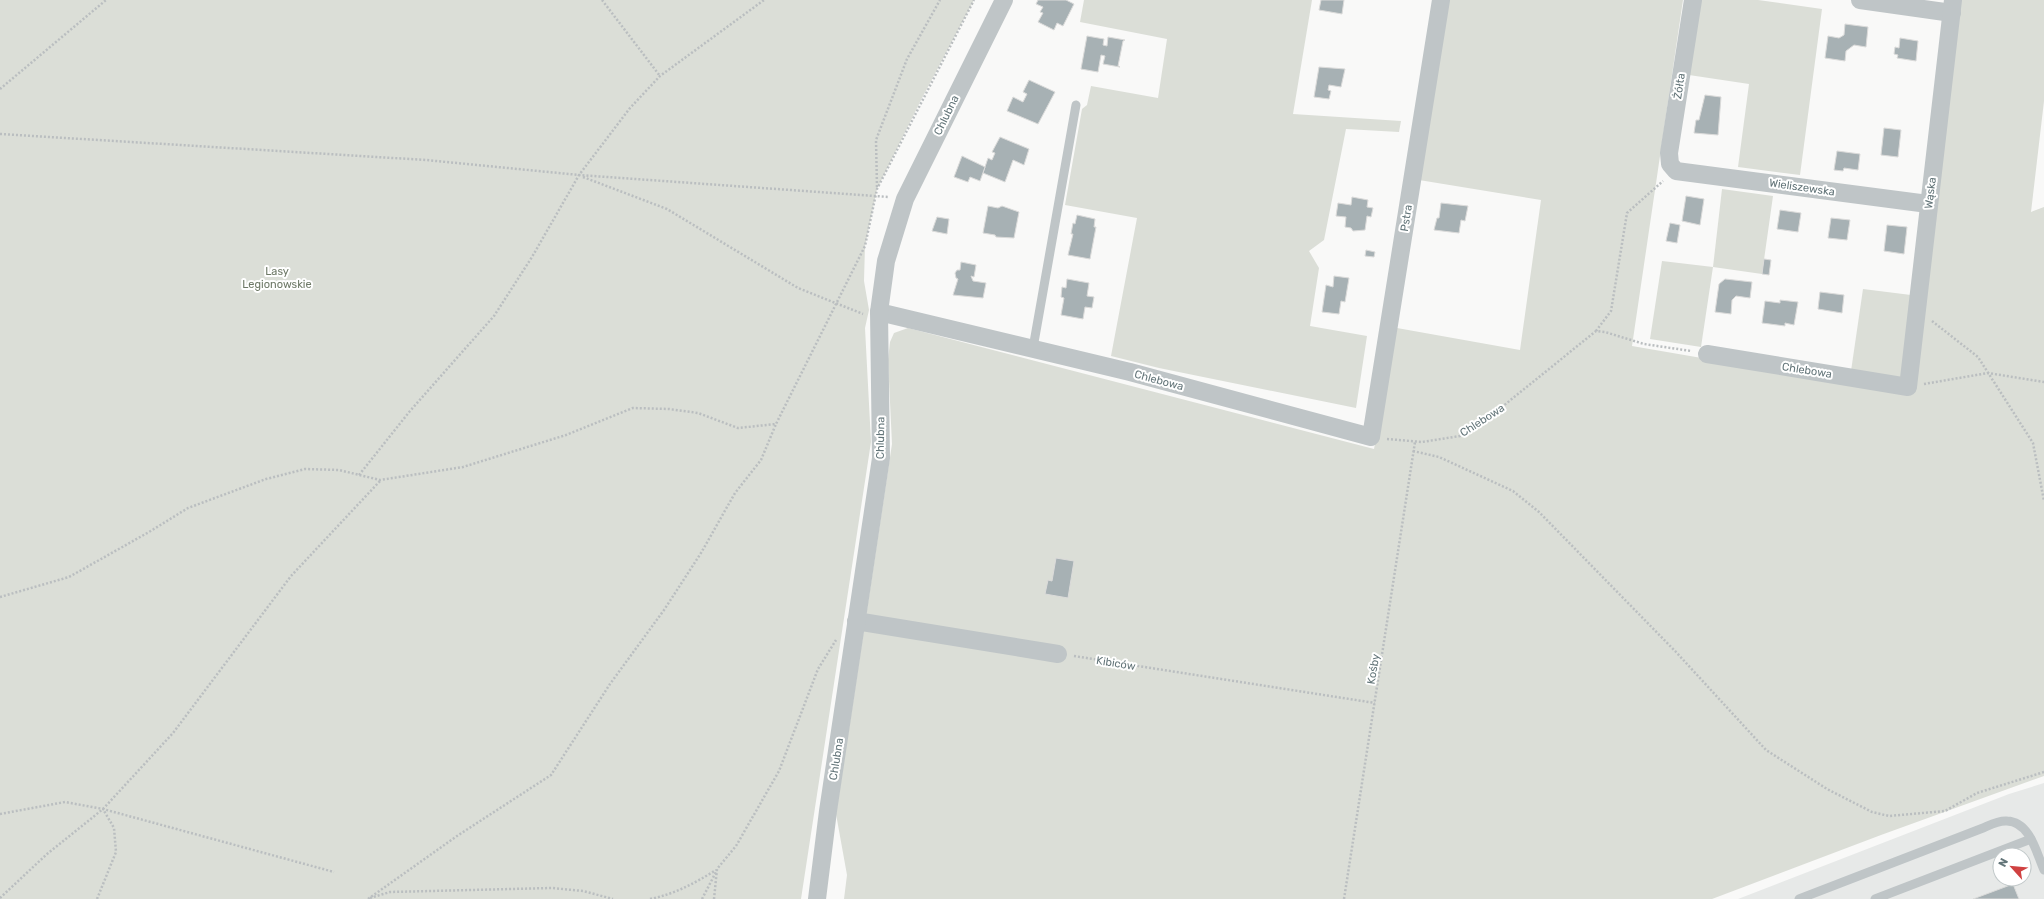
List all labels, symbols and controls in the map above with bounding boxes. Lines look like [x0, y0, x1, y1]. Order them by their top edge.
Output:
street label: Żółta [1670, 72, 1688, 100]
street label: Chlubna [931, 93, 962, 137]
street label: Wieliszewska [1768, 176, 1836, 199]
street label: Wąska [1922, 176, 1939, 210]
street label: Pstra [1398, 204, 1415, 232]
park label: Lasy Legionowskie [242, 265, 312, 291]
street label: Chlebowa [1781, 360, 1833, 381]
street label: Chlebowa [1133, 368, 1185, 393]
street label: Chlebowa [1458, 401, 1507, 440]
street label: Chlubna [874, 417, 887, 459]
street label: Kośby [1365, 653, 1382, 685]
street label: Kibiców [1095, 654, 1137, 673]
street label: Chlubna [827, 737, 846, 781]
north arrow [1992, 847, 2032, 887]
text: N [1996, 856, 2011, 869]

